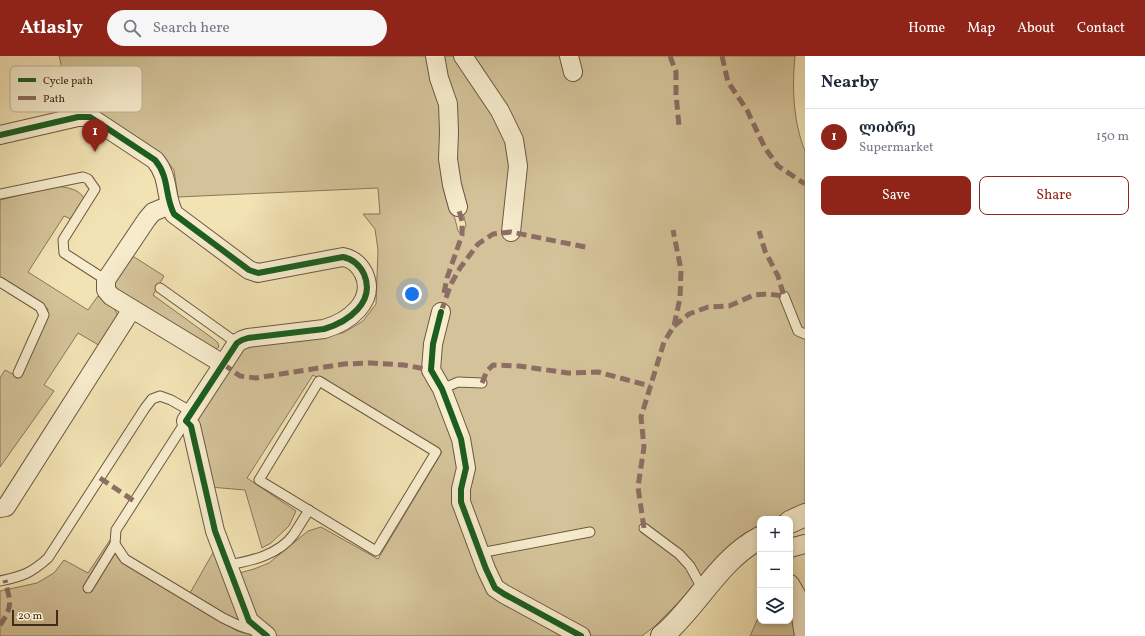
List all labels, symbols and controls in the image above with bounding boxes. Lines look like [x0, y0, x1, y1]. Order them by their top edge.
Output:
search box [107, 10, 387, 46]
text: Atlasly [20, 15, 83, 41]
icon: search [121, 17, 143, 39]
text: Search here [153, 18, 230, 39]
text: Home [908, 19, 945, 38]
text: Map [967, 19, 995, 38]
text: About [1017, 19, 1055, 38]
text: Contact [1077, 19, 1125, 38]
legend [10, 66, 142, 112]
text: Nearby [821, 71, 879, 94]
text: Cycle path [43, 74, 93, 89]
text: Path [43, 92, 66, 107]
text: ლიბრე [859, 118, 916, 139]
pin: 1 [82, 119, 108, 152]
text: 1 [831, 128, 837, 146]
text: 150 m [1096, 128, 1129, 146]
text: Supermarket [859, 139, 934, 157]
button: Save [821, 176, 971, 215]
button: Share [979, 176, 1129, 215]
your location [402, 284, 422, 304]
map controls [757, 516, 793, 624]
button: + [757, 516, 793, 552]
button: − [757, 552, 793, 588]
button: layers [757, 588, 793, 624]
scale bar [12, 608, 58, 627]
text: 20 m [18, 609, 42, 624]

